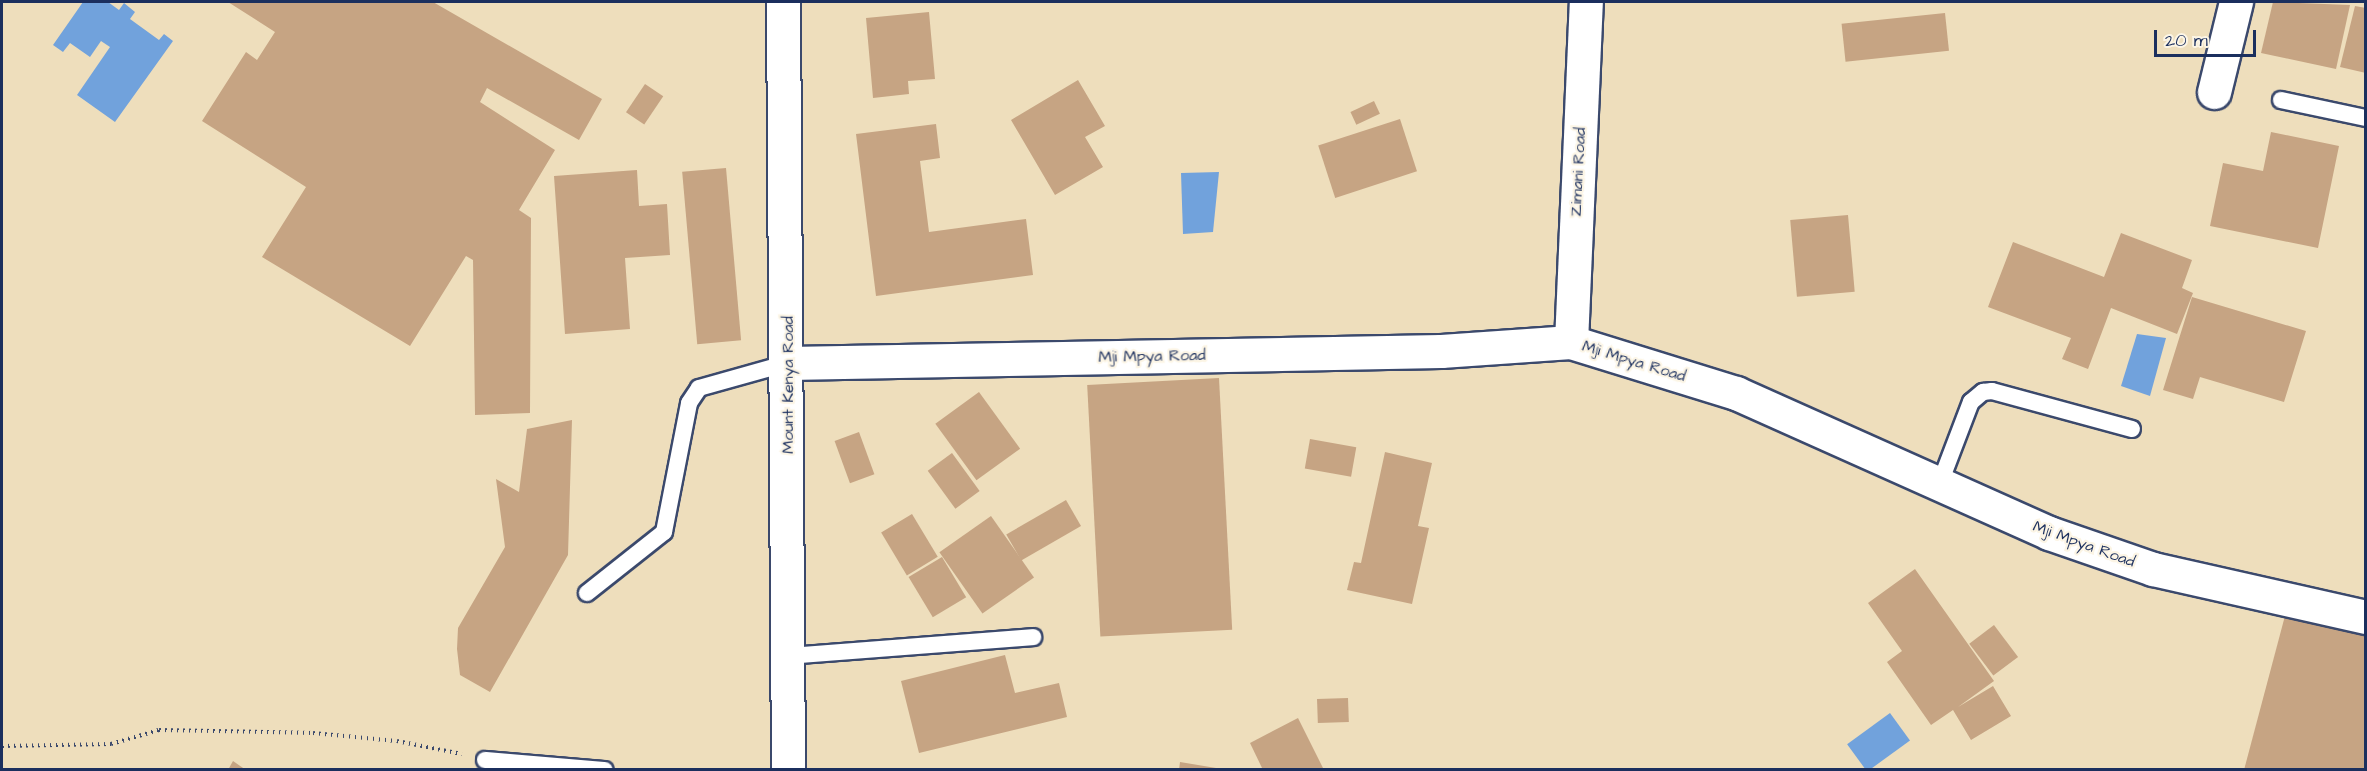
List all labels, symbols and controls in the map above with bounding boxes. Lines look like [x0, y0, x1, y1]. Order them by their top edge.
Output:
scale bar [2157, 18, 2259, 56]
text: 20 m [2165, 28, 2208, 53]
street label: Zimani Road [1566, 127, 1590, 217]
street label: Mount Kenya Road [778, 316, 798, 454]
street label: Mji Mpya Road [1580, 336, 1688, 386]
street label: Mji Mpya Road [1098, 345, 1206, 367]
street label: Mji Mpya Road [2030, 517, 2138, 571]

